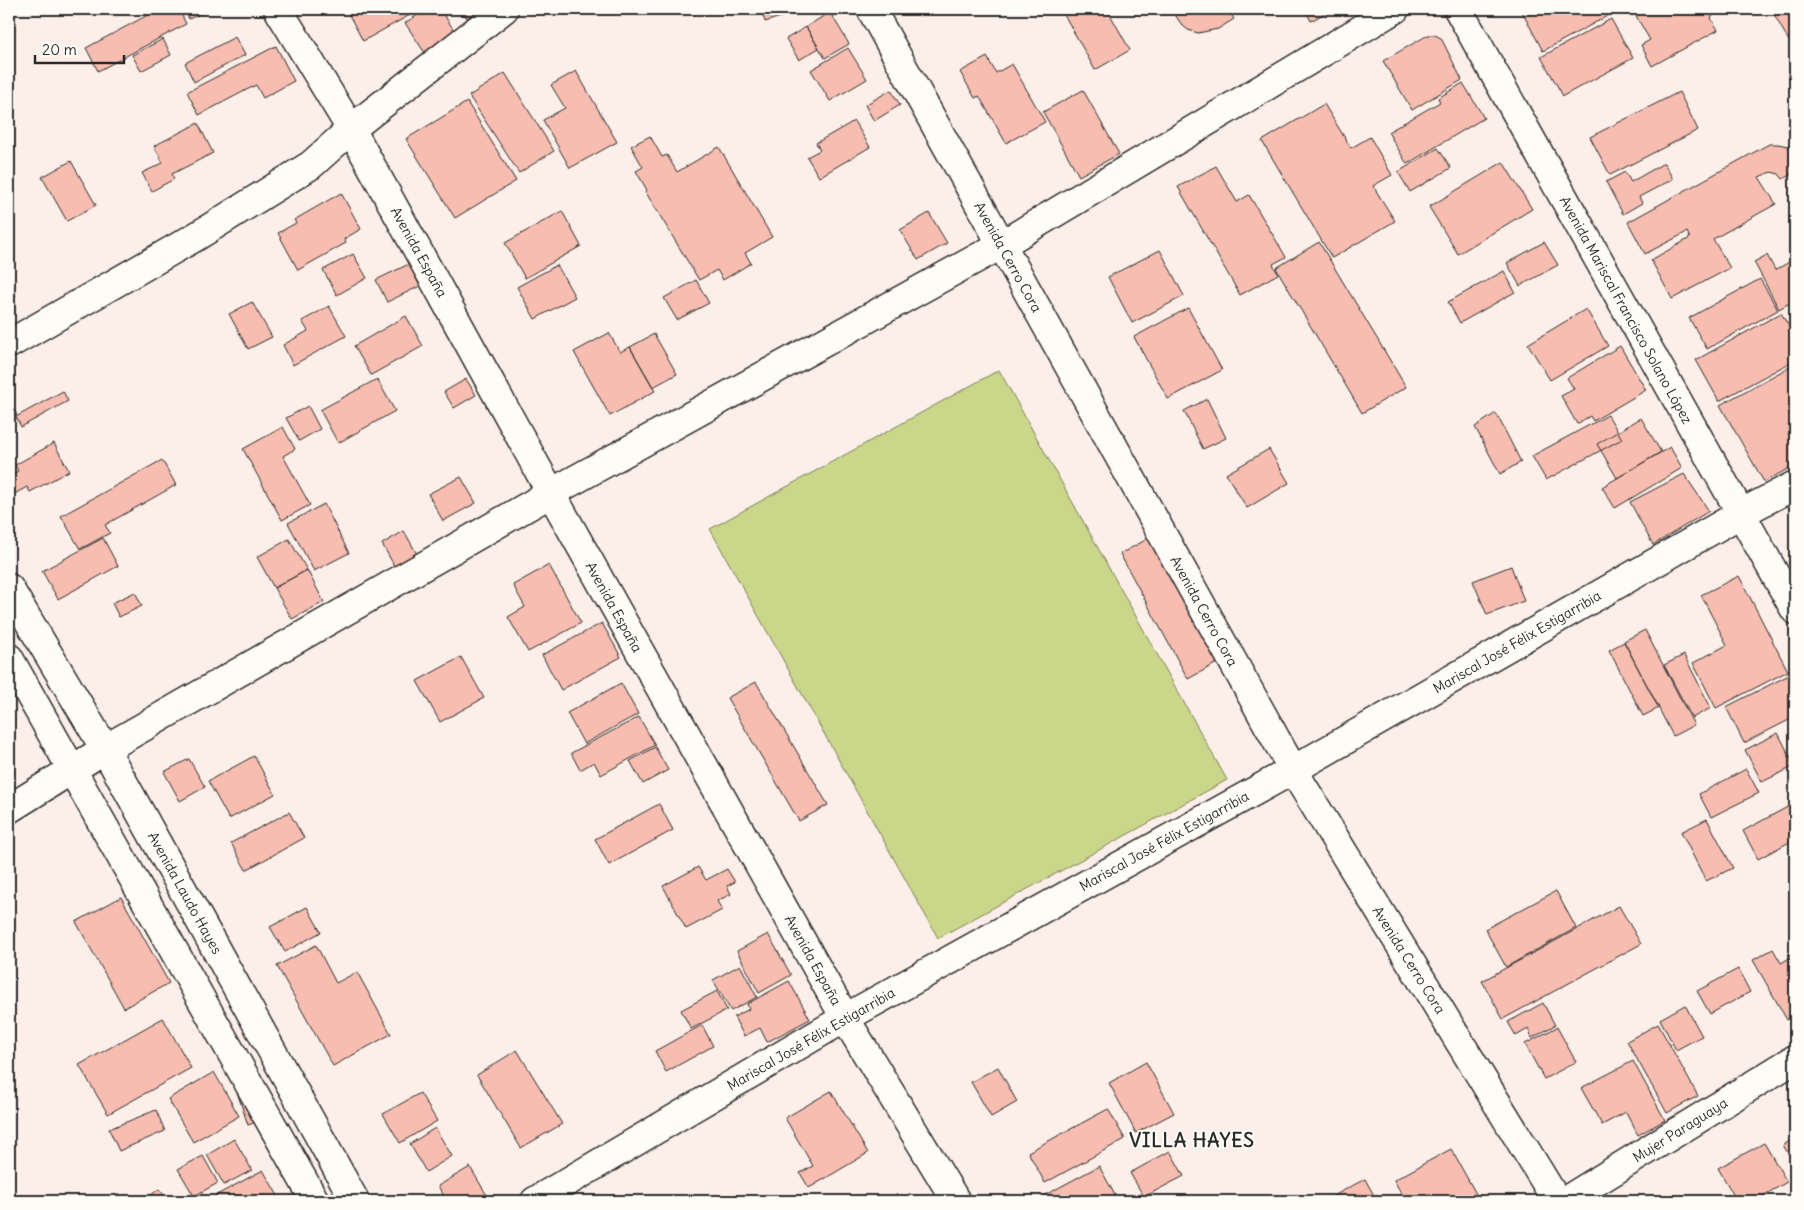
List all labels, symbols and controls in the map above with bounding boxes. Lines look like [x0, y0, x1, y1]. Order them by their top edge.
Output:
scale bar [35, 32, 124, 64]
text: 20 m [42, 40, 77, 59]
street label: Avenida Mariscal Francisco Solano López [1556, 193, 1696, 427]
street label: Avenida Cerro Cora [970, 199, 1046, 315]
street label: Avenida España [387, 204, 451, 300]
street label: Avenida Cerro Cora [1166, 553, 1242, 669]
street label: Avenida España [582, 559, 646, 655]
street label: Mariscal José Félix Estigarribia [1430, 586, 1604, 698]
street label: Mariscal José Félix Estigarribia [1076, 787, 1252, 895]
street label: Avenida Laudo Hayes [144, 829, 226, 957]
street label: Avenida Cerro Cora [1369, 903, 1449, 1017]
street label: Avenida España [781, 912, 845, 1008]
street label: Mariscal José Félix Estigarribia [724, 983, 898, 1095]
street label: Mujer Paraguaya [1629, 1094, 1731, 1166]
district label: VILLA HAYES [1129, 1128, 1255, 1152]

